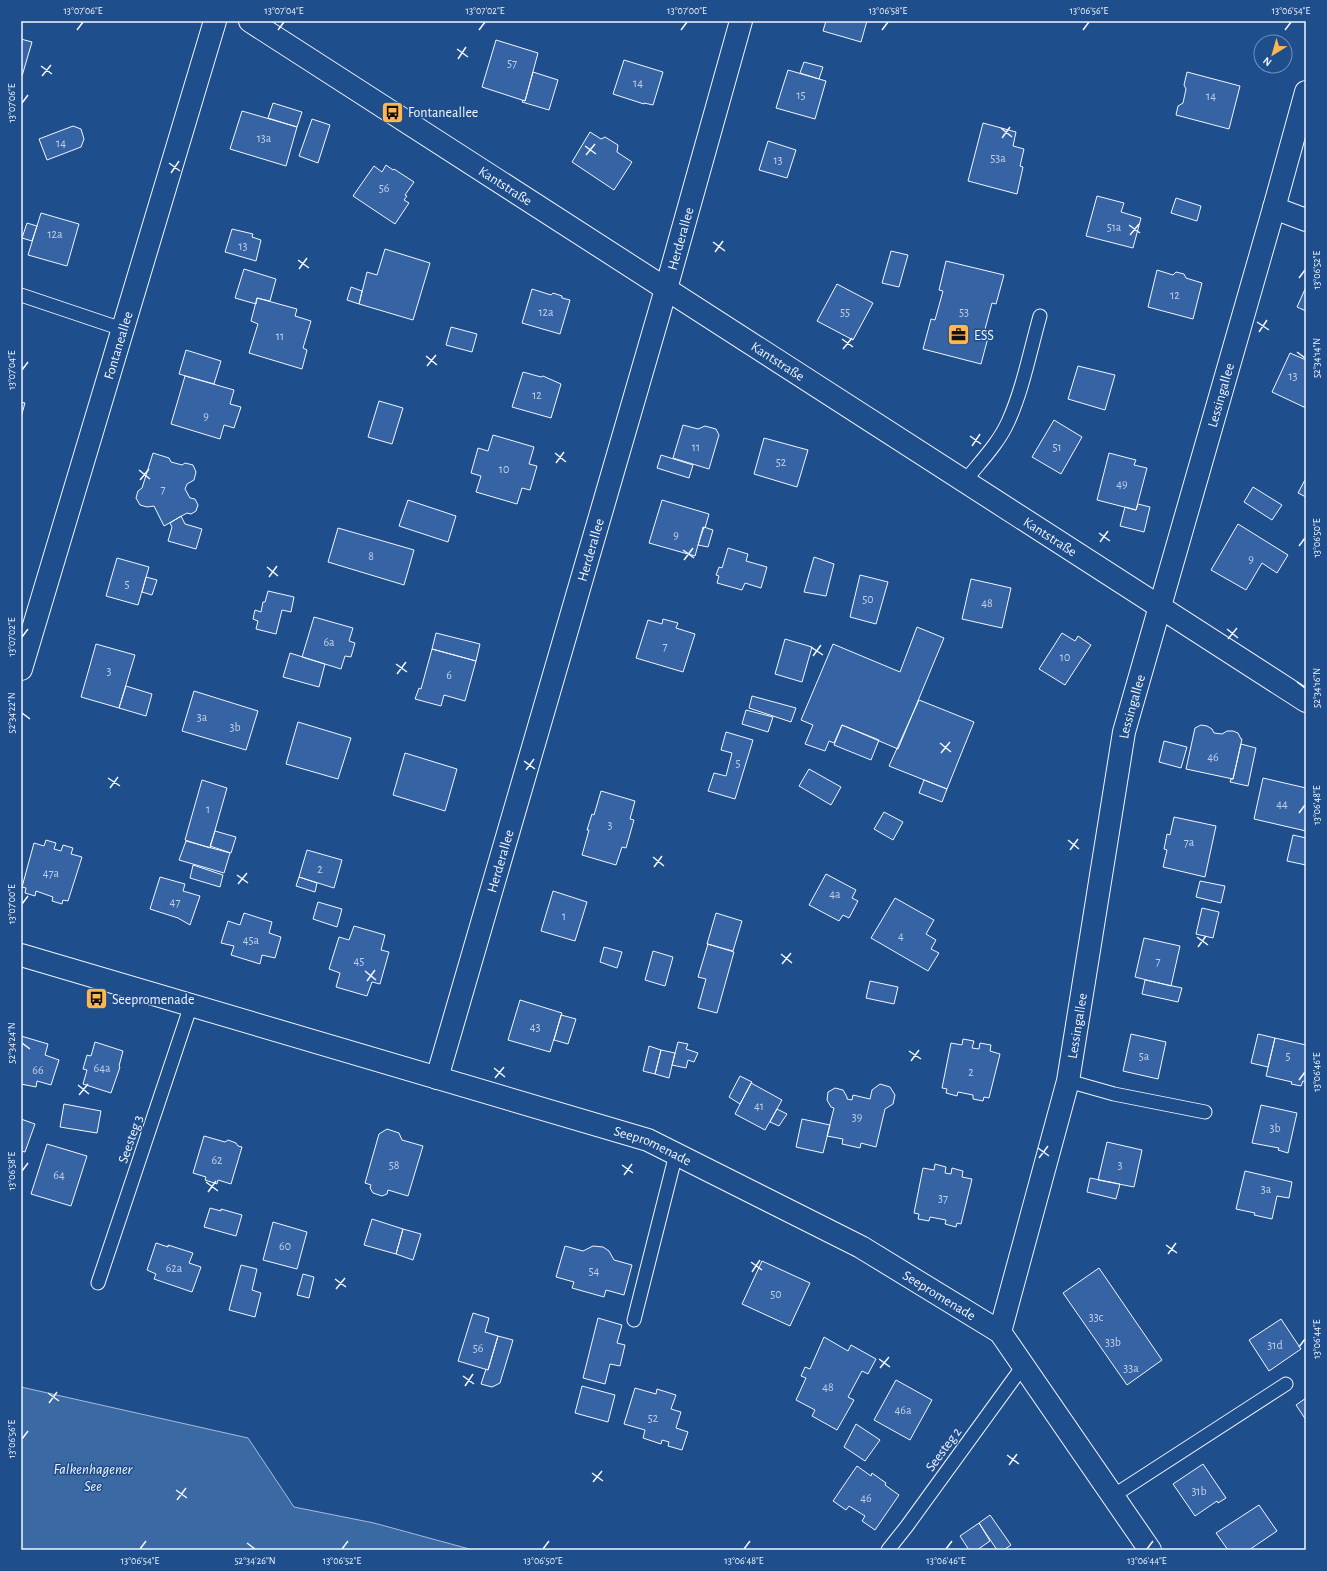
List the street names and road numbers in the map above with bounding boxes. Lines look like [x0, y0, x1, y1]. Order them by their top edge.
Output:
street label: Kantstraße [476, 164, 534, 209]
street label: Herderallee [666, 206, 697, 272]
street label: Fontaneallee [102, 310, 136, 381]
street label: Kantstraße [748, 340, 807, 384]
street label: Lessingallee [1206, 362, 1237, 429]
street label: Kantstraße [1021, 515, 1079, 559]
street label: Herderallee [576, 517, 607, 583]
street label: Lessingallee [1117, 673, 1148, 740]
street label: Herderallee [485, 828, 517, 894]
street label: Lessingallee [1066, 992, 1090, 1060]
street label: Seesteg 3 [116, 1113, 146, 1165]
street label: Seepromenade [612, 1124, 693, 1169]
street label: Seepromenade [900, 1268, 978, 1323]
street label: Seesteg 2 [923, 1425, 964, 1474]

